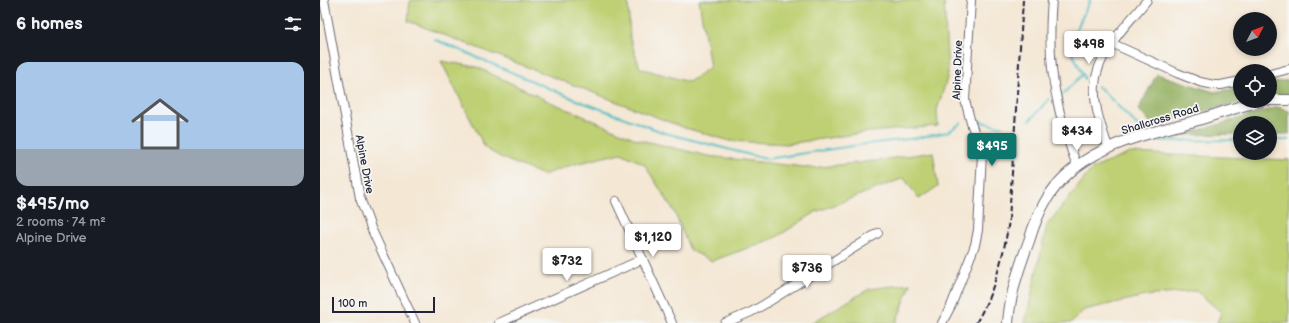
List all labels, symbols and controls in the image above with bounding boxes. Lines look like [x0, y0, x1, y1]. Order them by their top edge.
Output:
north arrow [1233, 12, 1277, 56]
map controls [1233, 12, 1277, 160]
icon: filters [282, 13, 304, 35]
text: 6 homes [16, 14, 83, 34]
pin: $498 [1065, 31, 1113, 65]
text: $498 [1073, 36, 1105, 52]
street label: Alpine Drive [950, 39, 965, 100]
button: locate [1233, 64, 1277, 108]
icon: home [124, 88, 196, 160]
street label: Shallcross Road [1120, 102, 1200, 137]
button: layers [1233, 116, 1277, 160]
pin: $434 [1053, 118, 1101, 152]
text: $434 [1061, 123, 1093, 139]
pin: $495 [968, 133, 1016, 167]
street label: Alpine Drive [352, 134, 377, 195]
text: $495 [976, 138, 1008, 154]
text: $495/mo [16, 194, 89, 214]
text: 2 rooms · 74 m² [16, 214, 106, 230]
pin: $1,120 [620, 224, 686, 258]
text: $1,120 [634, 229, 672, 245]
text: Alpine Drive [16, 230, 87, 246]
pin: $732 [543, 248, 591, 282]
text: $732 [551, 253, 583, 269]
pin: $736 [783, 255, 831, 289]
text: $736 [791, 260, 823, 276]
scale bar [332, 295, 435, 314]
text: 100 m [338, 297, 367, 310]

